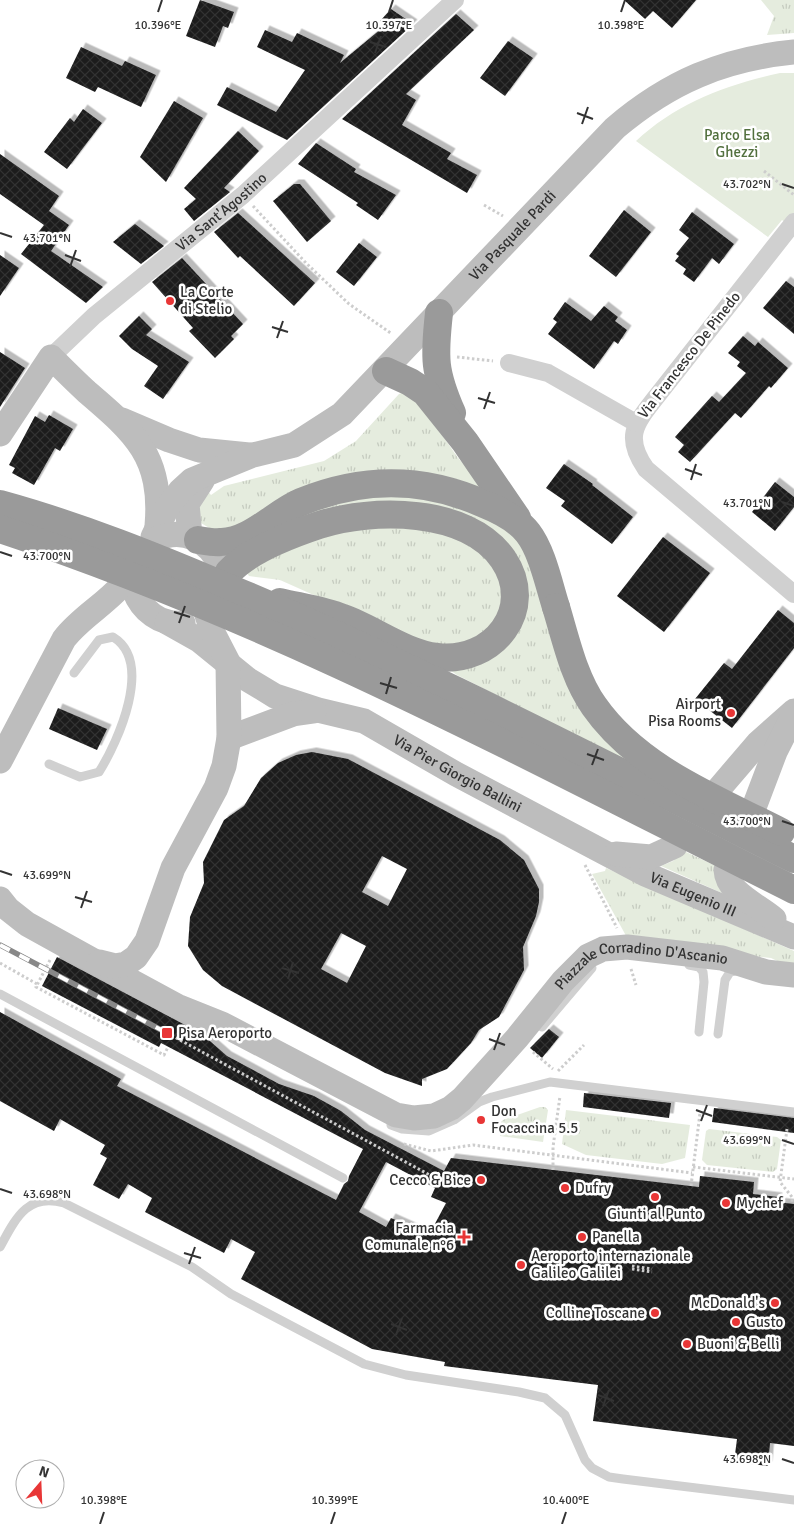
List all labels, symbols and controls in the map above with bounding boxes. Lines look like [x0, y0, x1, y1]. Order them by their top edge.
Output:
text: 10.396°E [135, 18, 182, 33]
text: 10.397°E [366, 18, 413, 33]
text: 10.398°E [598, 18, 645, 33]
park label: Parco Elsa Ghezzi [704, 126, 770, 161]
street label: Via Sant'Agostino [172, 169, 271, 255]
text: 43.702°N [723, 177, 771, 192]
street label: Via Pasquale Pardi [465, 187, 560, 284]
text: 43.701°N [23, 231, 71, 246]
place label: La Corte di Stelio [180, 283, 234, 318]
street label: Via Francesco De Pinedo [634, 288, 744, 422]
marker: La Corte di Stelio [164, 295, 176, 307]
text: 43.701°N [723, 496, 771, 511]
text: 43.700°N [23, 549, 71, 564]
place label: Airport Pisa Rooms [648, 695, 721, 730]
marker: Airport Pisa Rooms [725, 707, 737, 719]
street label: Via Pier Giorgio Ballini [390, 731, 525, 816]
text: 43.700°N [723, 814, 771, 829]
text: 43.699°N [23, 868, 71, 883]
street label: Via Eugenio III [647, 868, 739, 921]
street label: Piazzale Corradino D'Ascanio [551, 938, 731, 993]
place label: Pisa Aeroporto [178, 1024, 272, 1042]
marker: Pisa Aeroporto [160, 1026, 174, 1040]
place label: Don Focaccina 5.5 [491, 1102, 578, 1137]
marker: Don Focaccina 5.5 [475, 1114, 487, 1126]
text: 43.699°N [723, 1133, 771, 1148]
place label: Cecco & Bice [389, 1171, 471, 1189]
marker: Cecco & Bice [475, 1174, 487, 1186]
place label: Dufry [575, 1179, 611, 1197]
marker: Dufry [559, 1182, 571, 1194]
text: 43.698°N [23, 1187, 71, 1202]
marker: Giunti al Punto [649, 1191, 661, 1203]
place label: Mychef [736, 1194, 784, 1212]
marker: Mychef [720, 1197, 732, 1209]
place label: Giunti al Punto [607, 1205, 703, 1223]
place label: Farmacia Comunale n°6 [364, 1219, 454, 1254]
place label: Panella [592, 1228, 640, 1246]
marker: Farmacia Comunale n°6 [458, 1231, 470, 1243]
marker: Panella [576, 1231, 588, 1243]
place label: Aeroporto internazionale Galileo Galilei [531, 1247, 691, 1282]
marker: Aeroporto internazionale Galileo Galilei [515, 1259, 527, 1271]
place label: McDonald's [691, 1294, 765, 1312]
marker: McDonald's [769, 1297, 781, 1309]
place label: Colline Toscane [546, 1304, 645, 1322]
marker: Colline Toscane [649, 1307, 661, 1319]
place label: Gusto [746, 1313, 784, 1331]
marker: Gusto [730, 1316, 742, 1328]
place label: Buoni & Belli [697, 1335, 779, 1353]
marker: Buoni & Belli [681, 1338, 693, 1350]
text: 43.698°N [723, 1452, 771, 1467]
north arrow [15, 1459, 65, 1509]
text: N [37, 1463, 51, 1482]
text: 10.398°E [81, 1493, 128, 1508]
text: 10.399°E [312, 1493, 359, 1508]
text: 10.400°E [543, 1493, 590, 1508]

